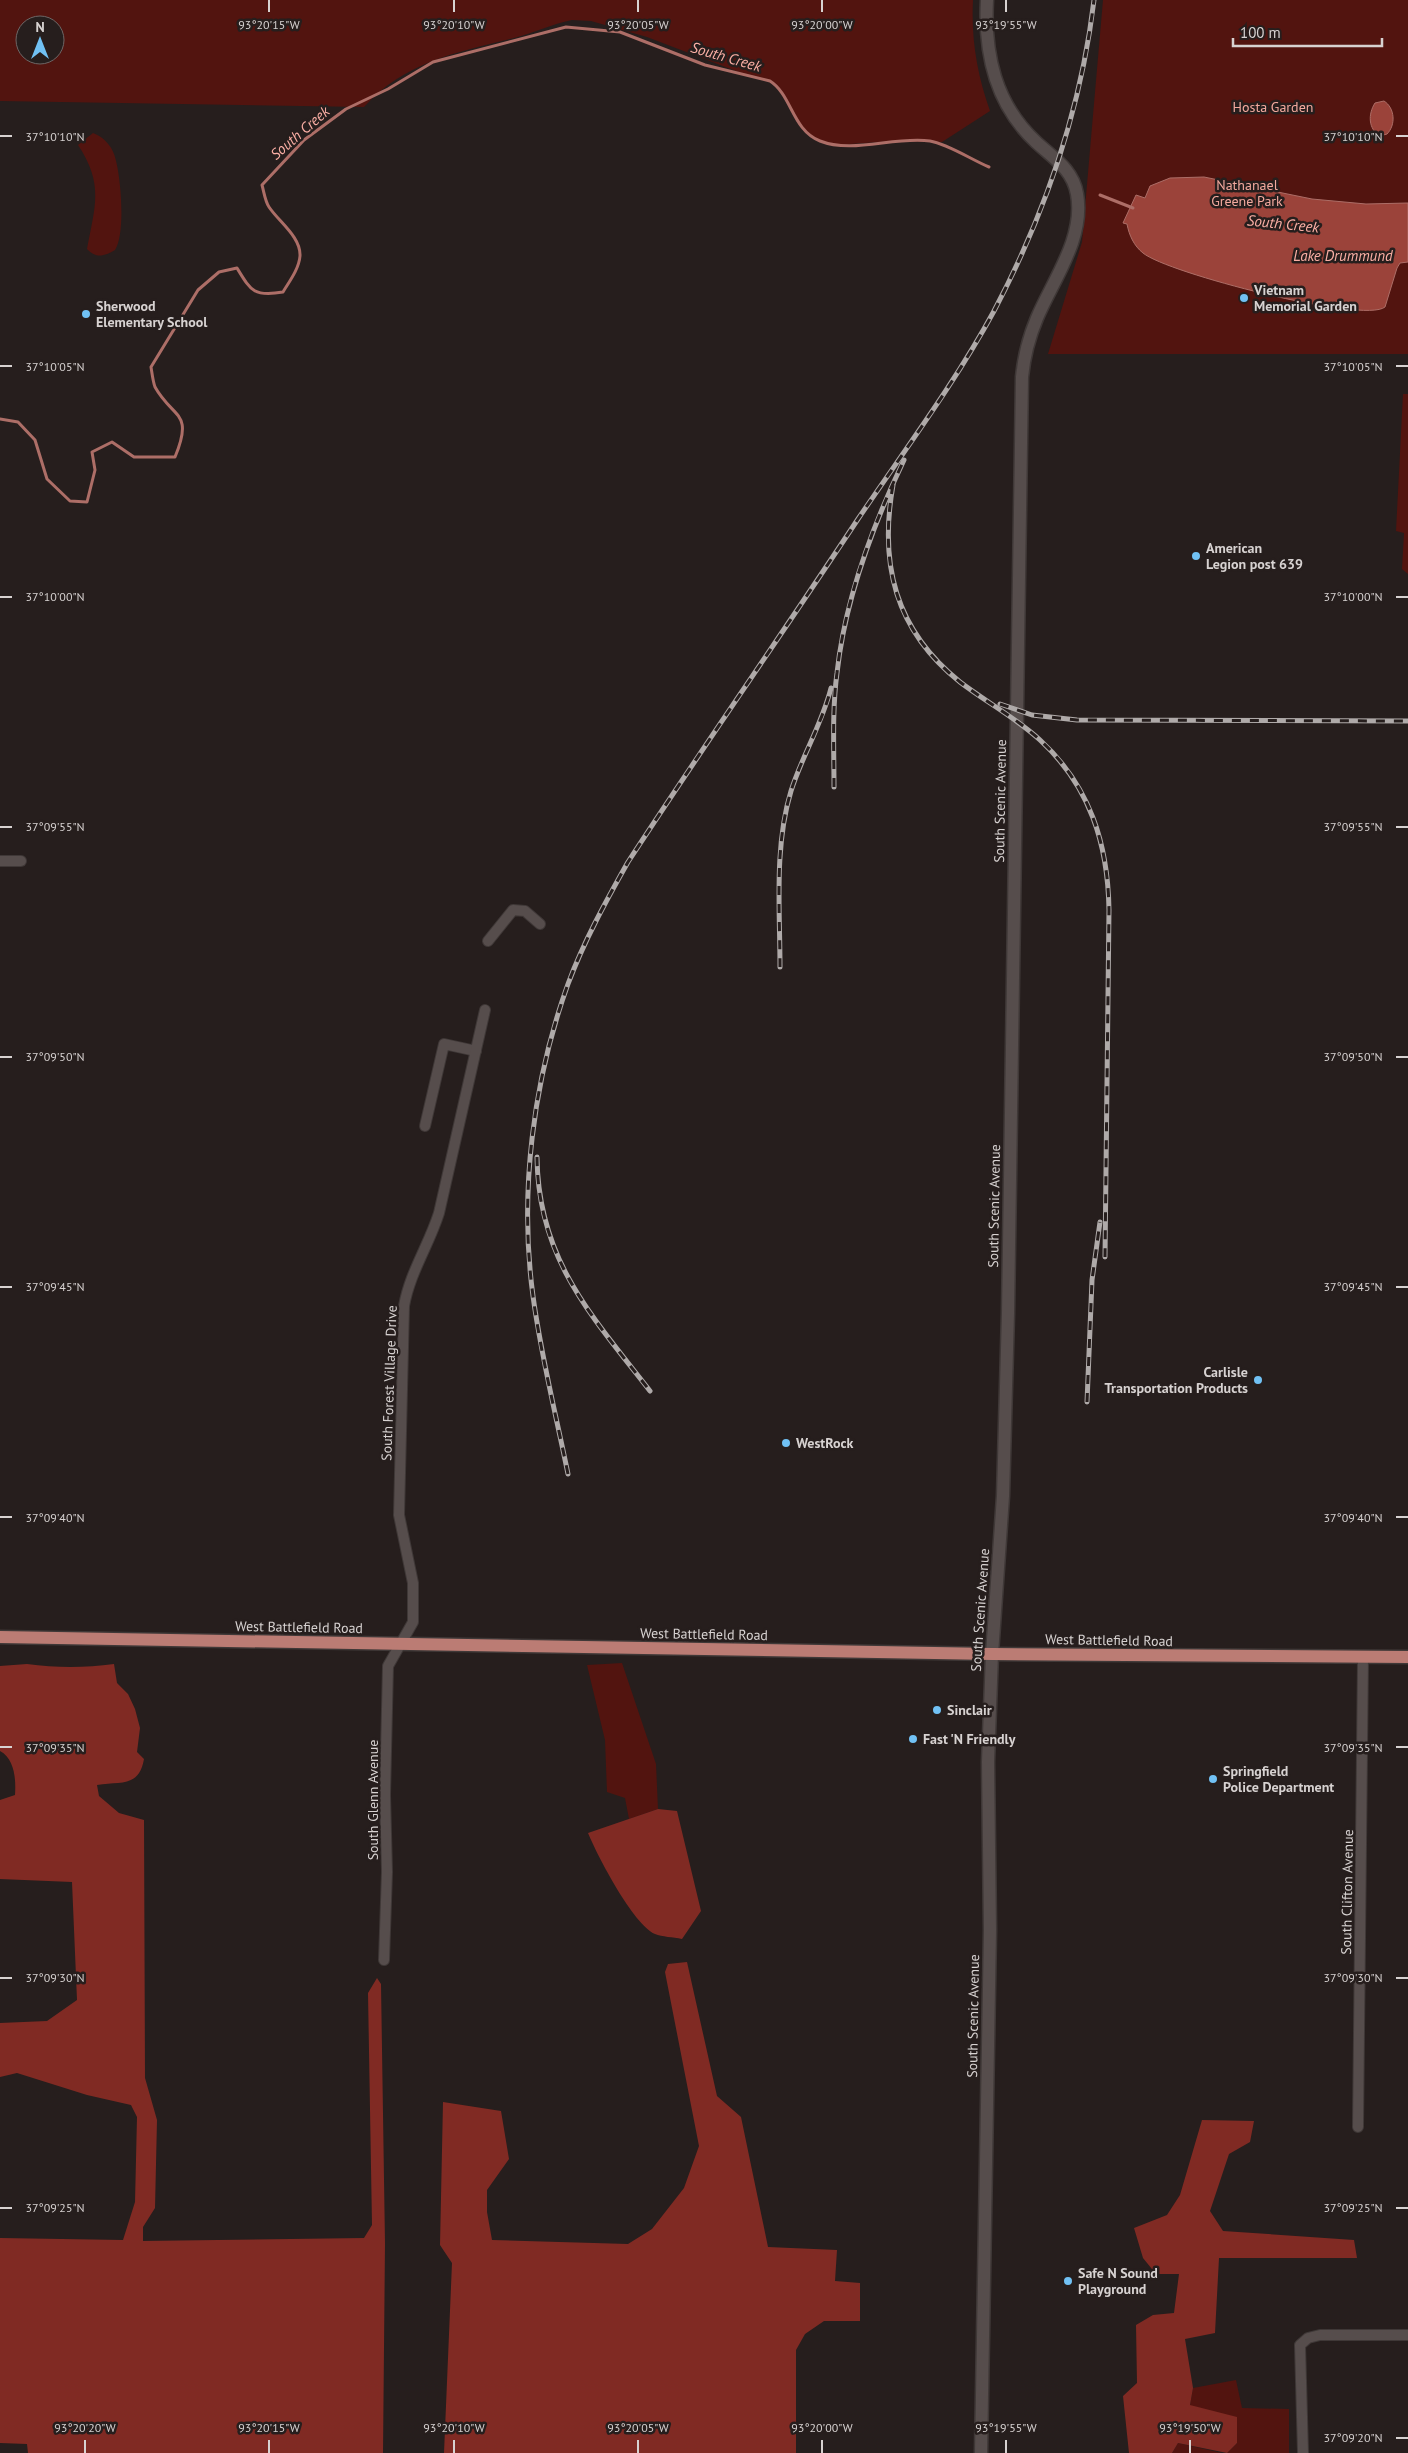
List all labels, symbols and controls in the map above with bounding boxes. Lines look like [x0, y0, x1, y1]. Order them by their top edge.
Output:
north arrow [15, 15, 65, 65]
scale bar [1233, 15, 1382, 47]
text: 93°20'15"W [238, 17, 300, 32]
text: 93°20'10"W [423, 17, 485, 32]
text: 93°20'05"W [607, 17, 669, 32]
text: 93°20'00"W [791, 17, 853, 32]
text: 93°19'55"W [975, 17, 1037, 32]
text: N [35, 18, 45, 36]
text: 100 m [1240, 23, 1281, 42]
water label: South Creek [689, 37, 765, 76]
park label: Hosta Garden [1233, 98, 1313, 116]
water label: South Creek [266, 101, 334, 164]
text: 37°10'10"N [25, 129, 85, 144]
text: 37°10'10"N [1323, 129, 1383, 144]
park label: Nathanael Greene Park [1211, 176, 1283, 210]
water label: South Creek [1246, 210, 1321, 237]
water label: Lake Drummund [1293, 246, 1393, 265]
place label: Vietnam Memorial Garden [1253, 281, 1357, 315]
marker: Vietnam Memorial Garden [1238, 292, 1250, 304]
place label: Sherwood Elementary School [96, 297, 208, 331]
marker: Sherwood Elementary School [80, 308, 92, 320]
text: 37°10'05"N [25, 359, 85, 374]
text: 37°10'05"N [1323, 359, 1383, 374]
place label: American Legion post 639 [1206, 539, 1303, 573]
marker: American Legion post 639 [1190, 550, 1202, 562]
text: 37°10'00"N [25, 589, 85, 604]
text: 37°10'00"N [1323, 589, 1383, 604]
street label: South Scenic Avenue [990, 739, 1010, 863]
text: 37°09'55"N [25, 819, 85, 834]
text: 37°09'55"N [1323, 819, 1383, 834]
text: 37°09'50"N [25, 1049, 85, 1064]
text: 37°09'50"N [1323, 1049, 1383, 1064]
street label: South Scenic Avenue [984, 1144, 1004, 1268]
text: 37°09'45"N [25, 1279, 85, 1294]
text: 37°09'45"N [1323, 1279, 1383, 1294]
street label: South Forest Village Drive [377, 1305, 401, 1461]
place label: Carlisle Transportation Products [1105, 1363, 1248, 1397]
marker: Carlisle Transportation Products [1252, 1374, 1264, 1386]
place label: WestRock [796, 1434, 854, 1452]
marker: WestRock [780, 1437, 792, 1449]
text: 37°09'40"N [25, 1510, 85, 1525]
text: 37°09'40"N [1323, 1510, 1383, 1525]
street label: South Scenic Avenue [967, 1548, 993, 1672]
street label: West Battlefield Road [235, 1617, 363, 1637]
street label: West Battlefield Road [640, 1624, 768, 1644]
street label: West Battlefield Road [1045, 1630, 1173, 1650]
place label: Sinclair [947, 1701, 992, 1719]
marker: Sinclair [931, 1704, 943, 1716]
place label: Fast 'N Friendly [923, 1730, 1016, 1748]
marker: Fast 'N Friendly [907, 1733, 919, 1745]
text: 37°09'35"N [25, 1740, 85, 1755]
street label: South Glenn Avenue [364, 1740, 382, 1860]
text: 37°09'35"N [1323, 1740, 1383, 1755]
place label: Springfield Police Department [1223, 1762, 1334, 1796]
marker: Springfield Police Department [1207, 1773, 1219, 1785]
street label: South Clifton Avenue [1337, 1829, 1357, 1955]
street label: South Scenic Avenue [963, 1954, 983, 2078]
text: 37°09'30"N [25, 1970, 85, 1985]
text: 37°09'30"N [1323, 1970, 1383, 1985]
text: 37°09'25"N [25, 2200, 85, 2215]
text: 37°09'25"N [1323, 2200, 1383, 2215]
place label: Safe N Sound Playground [1078, 2264, 1158, 2298]
marker: Safe N Sound Playground [1062, 2275, 1074, 2287]
text: 93°20'20"W [54, 2420, 116, 2435]
text: 93°20'15"W [238, 2420, 300, 2435]
text: 93°20'10"W [423, 2420, 485, 2435]
text: 93°20'05"W [607, 2420, 669, 2435]
text: 93°20'00"W [791, 2420, 853, 2435]
text: 93°19'55"W [975, 2420, 1037, 2435]
text: 93°19'50"W [1159, 2420, 1221, 2435]
text: 37°09'20"N [1323, 2430, 1383, 2445]

